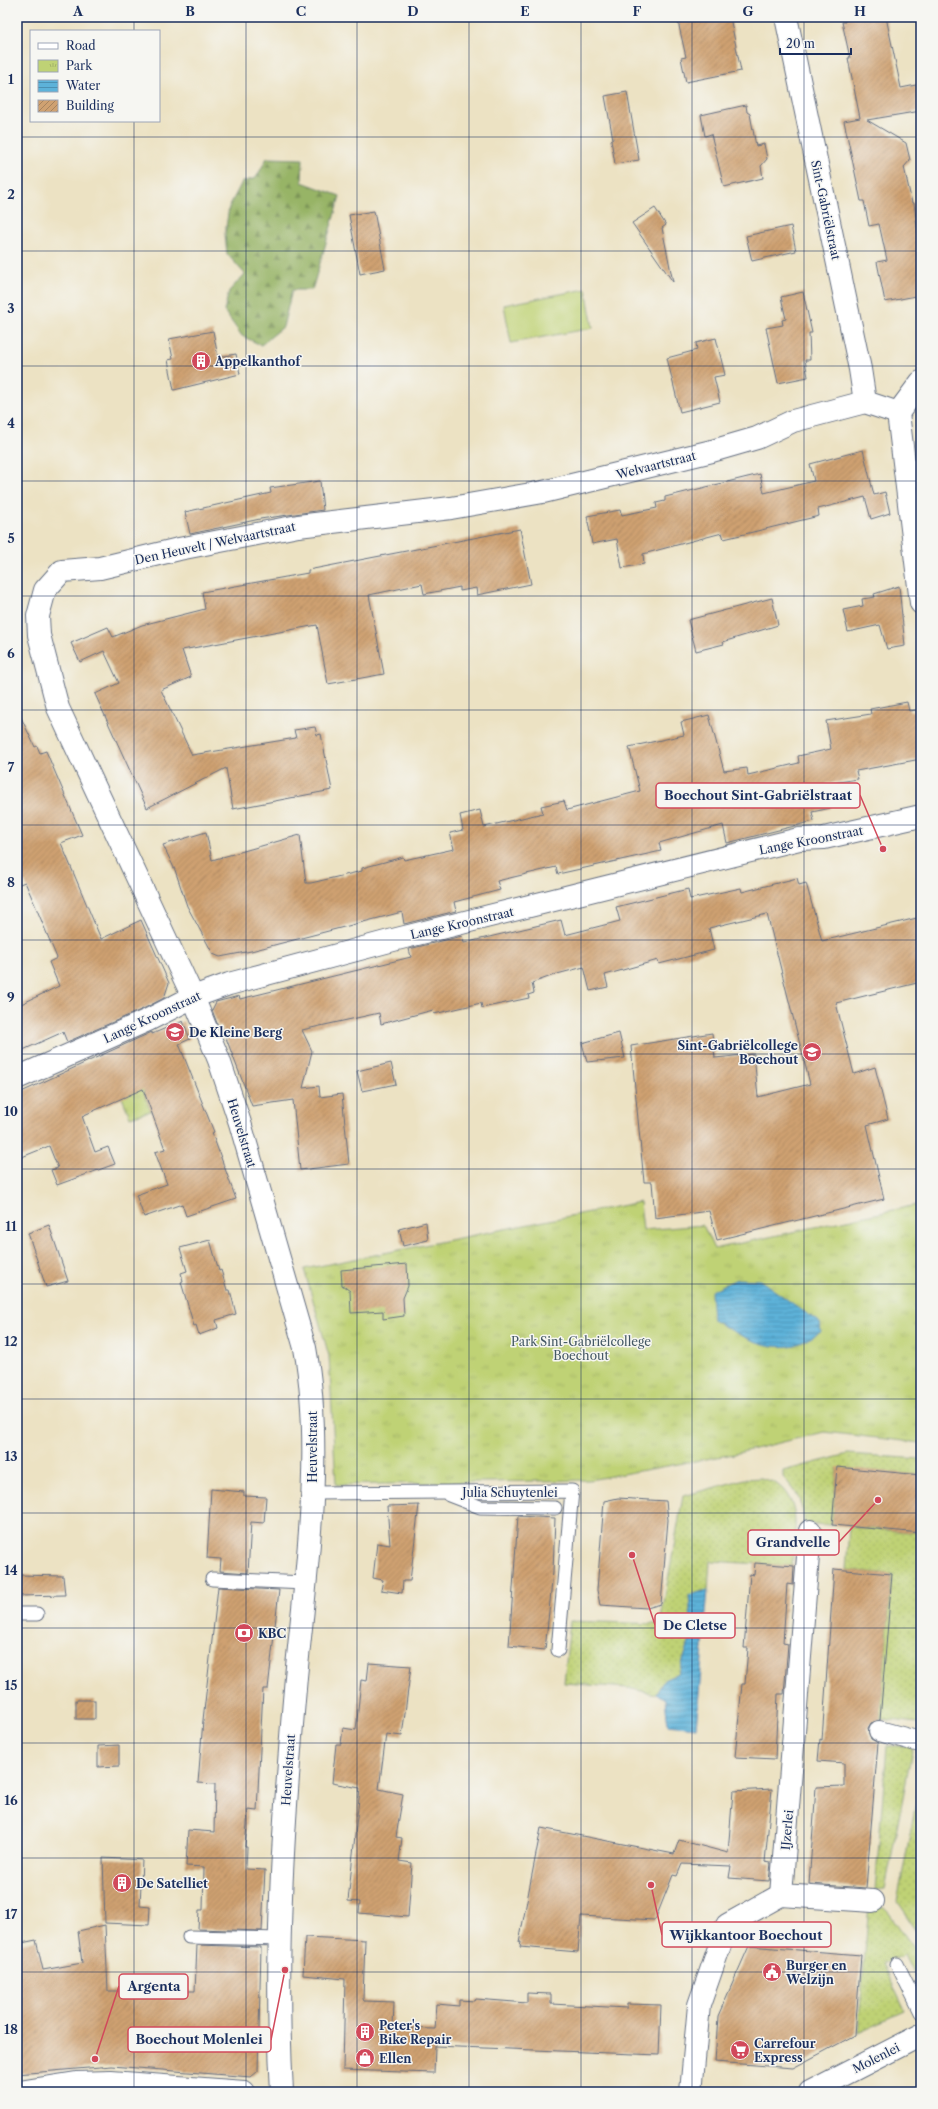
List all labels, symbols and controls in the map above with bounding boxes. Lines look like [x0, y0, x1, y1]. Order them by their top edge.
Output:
text: A [72, 3, 84, 19]
text: B [185, 3, 195, 19]
text: C [296, 3, 306, 19]
text: D [407, 3, 419, 19]
text: E [520, 3, 530, 19]
text: F [633, 3, 642, 19]
text: G [742, 3, 754, 19]
text: H [854, 3, 866, 19]
legend [30, 30, 160, 122]
scale bar [780, 30, 851, 56]
text: 20 m [786, 36, 815, 51]
text: Road [66, 38, 96, 53]
text: Park [66, 58, 93, 73]
text: 1 [8, 71, 14, 87]
text: Water [65, 78, 100, 93]
text: Building [66, 98, 114, 113]
street label: Sint-Gabriëlstraat [808, 159, 844, 262]
text: 2 [7, 186, 15, 202]
text: 3 [7, 300, 15, 316]
building icon: Appelkanthof [190, 350, 212, 372]
place label: Appelkanthof [214, 354, 302, 369]
text: 4 [7, 415, 15, 431]
street label: Welvaartstraat [614, 448, 698, 482]
street label: Den Heuvelt / Welvaartstraat [133, 518, 297, 567]
text: 5 [7, 530, 15, 546]
text: 6 [7, 645, 15, 661]
text: 7 [8, 759, 15, 775]
callout: Boechout Sint-Gabriëlstraat [656, 783, 860, 808]
text: Boechout Sint-Gabriëlstraat [664, 787, 853, 803]
street label: Lange Kroonstraat [758, 822, 865, 857]
text: 8 [7, 874, 15, 890]
street label: Lange Kroonstraat [409, 904, 516, 942]
street label: Lange Kroonstraat [101, 988, 204, 1046]
text: 9 [7, 989, 15, 1005]
school or university icon: De Kleine Berg [164, 1021, 186, 1043]
place label: De Kleine Berg [189, 1025, 283, 1040]
place label: Sint-Gabriëlcollege Boechout [677, 1038, 798, 1067]
school or university icon: Sint-Gabriëlcollege Boechout [801, 1041, 823, 1063]
street label: Heuvelstraat [224, 1097, 260, 1170]
text: 10 [4, 1103, 18, 1119]
text: 11 [5, 1218, 17, 1234]
text: 12 [4, 1333, 18, 1349]
park label: Park Sint-Gabriëlcollege Boechout [511, 1334, 651, 1363]
street label: Heuvelstraat [305, 1410, 320, 1483]
text: 13 [4, 1448, 18, 1464]
street label: Julia Schuytenlei [460, 1485, 558, 1500]
callout: Grandvelle [748, 1530, 839, 1555]
text: Grandvelle [756, 1534, 831, 1550]
text: 14 [4, 1562, 18, 1578]
callout: De Cletse [655, 1613, 735, 1638]
text: De Cletse [663, 1617, 727, 1633]
bank icon: KBC [233, 1622, 255, 1644]
place label: KBC [258, 1626, 286, 1641]
text: 15 [4, 1677, 18, 1693]
street label: Heuvelstraat [278, 1733, 298, 1806]
text: 16 [4, 1792, 18, 1808]
street label: IJzerlei [778, 1809, 796, 1851]
building icon: De Satelliet [111, 1872, 133, 1894]
place label: De Satelliet [136, 1876, 208, 1891]
text: 17 [5, 1906, 18, 1922]
callout: Wijkkantoor Boechout [662, 1922, 831, 1947]
text: Wijkkantoor Boechout [669, 1927, 823, 1943]
place label: Burger en Welzijn [785, 1958, 848, 1987]
public building icon: Burger en Welzijn [761, 1961, 783, 1983]
callout: Argenta [119, 1974, 188, 1999]
text: Argenta [126, 1978, 181, 1994]
place label: Peter's Bike Repair [379, 2018, 452, 2047]
text: 18 [4, 2021, 18, 2037]
building icon: Peter's Bike Repair [354, 2021, 376, 2043]
callout: Boechout Molenlei [128, 2027, 271, 2052]
text: Boechout Molenlei [135, 2031, 263, 2047]
place label: Carrefour Express [754, 2036, 816, 2065]
supermarket icon: Carrefour Express [729, 2039, 751, 2061]
street label: Molenlei [850, 2040, 902, 2076]
shop icon: Ellen [354, 2047, 376, 2069]
place label: Ellen [379, 2051, 412, 2066]

